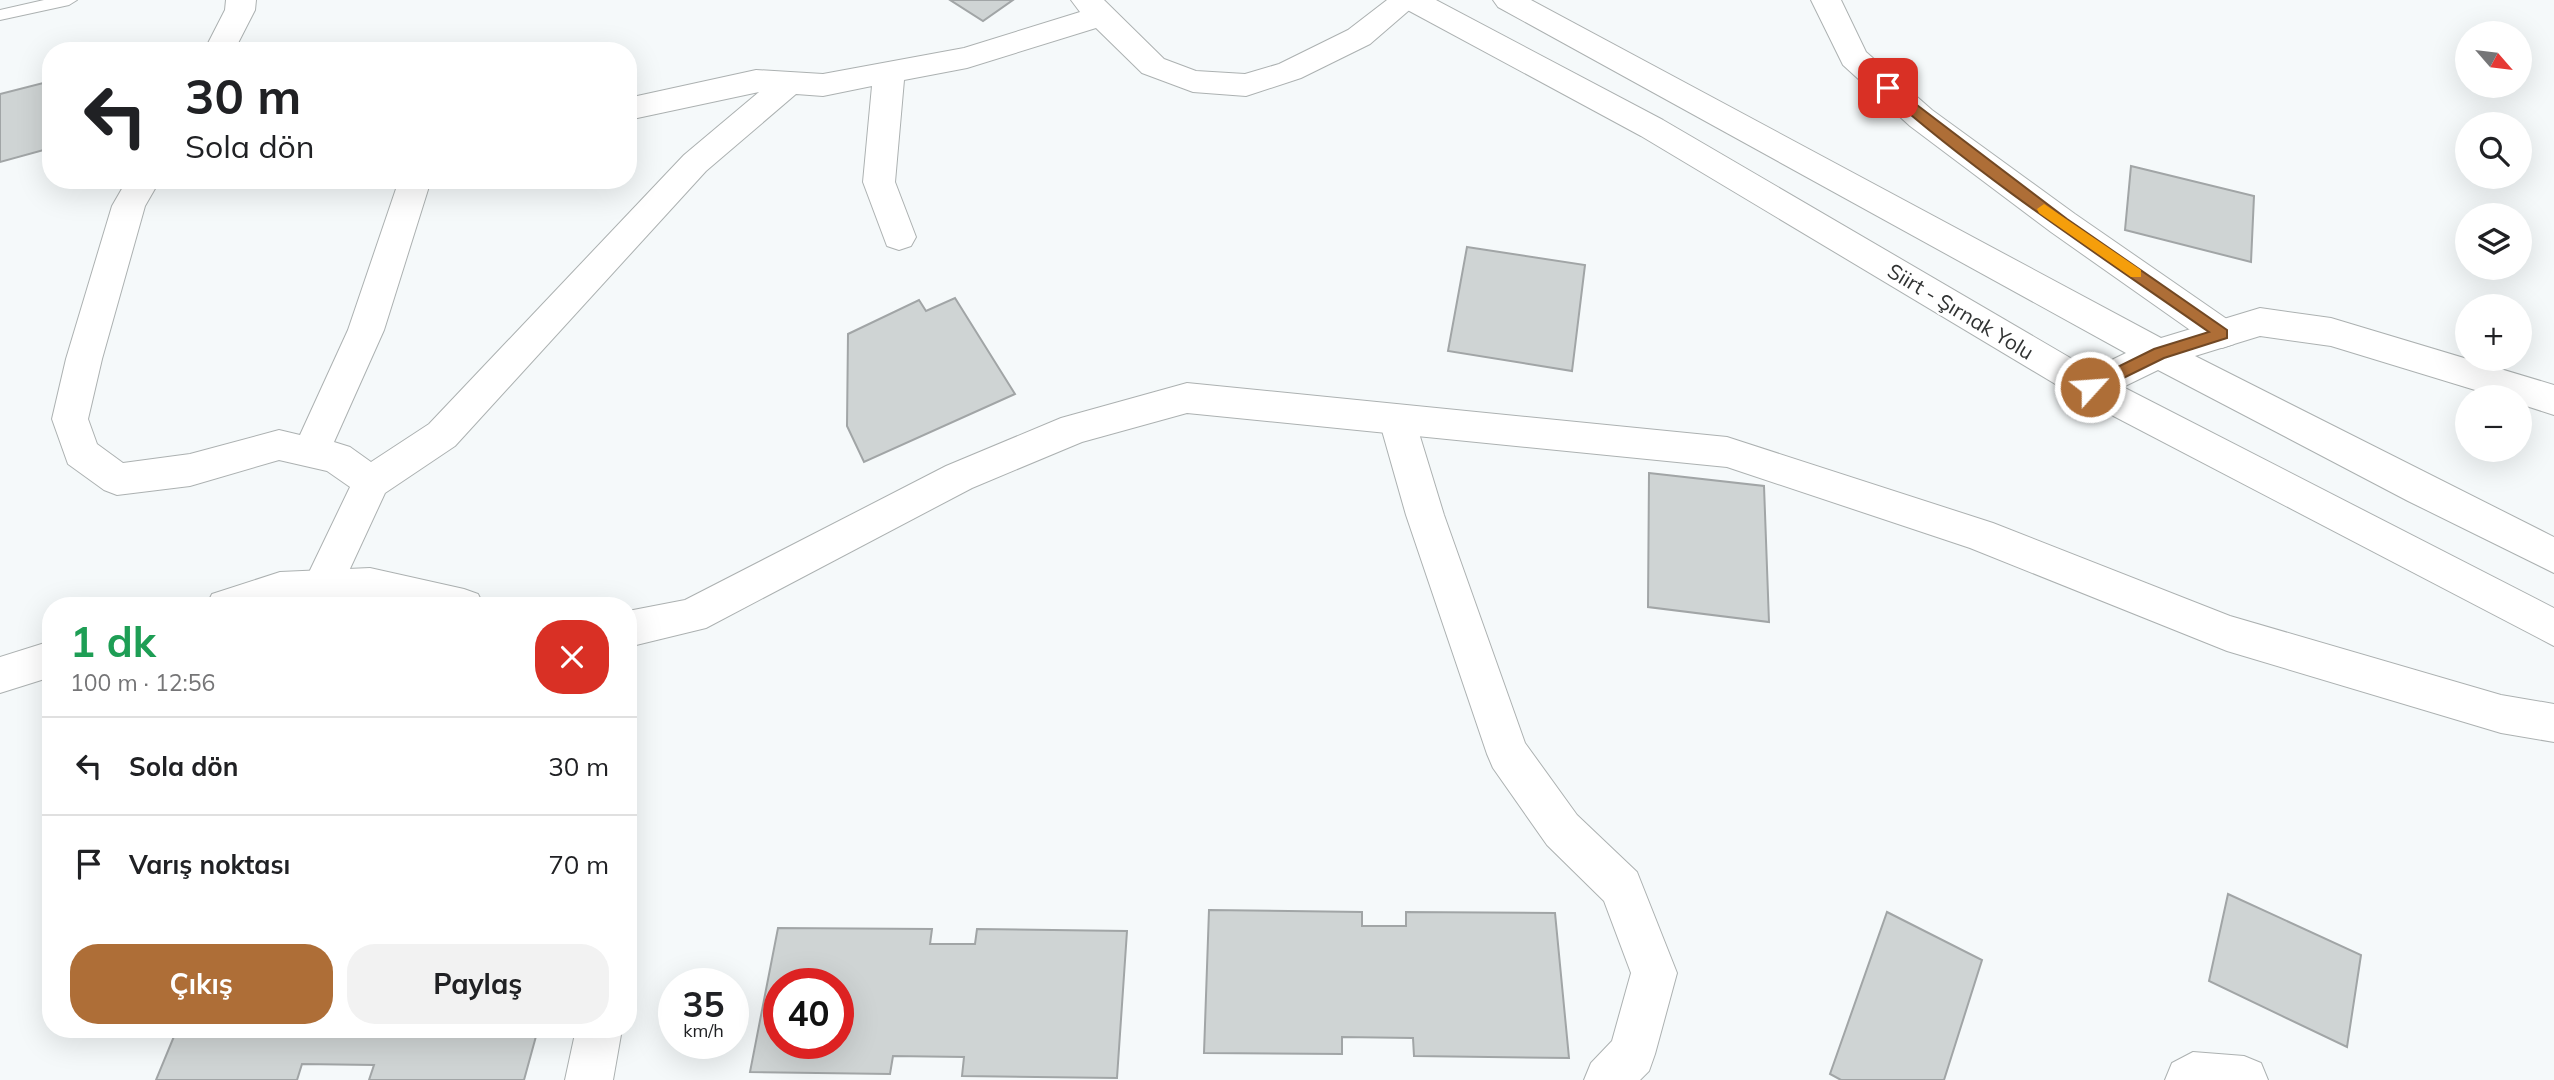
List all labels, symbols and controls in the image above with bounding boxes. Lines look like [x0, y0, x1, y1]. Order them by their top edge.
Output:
north arrow [2455, 21, 2532, 98]
map controls [2455, 21, 2532, 462]
pin [1858, 58, 1918, 118]
text: 30 m [185, 65, 301, 126]
icon: arrive [1869, 69, 1907, 107]
icon: left [70, 70, 161, 161]
button: search [2455, 112, 2532, 189]
text: Sola dön [185, 126, 315, 166]
button: layers [2455, 203, 2532, 280]
street label: Siirt - Şırnak Yolu [1883, 257, 2039, 365]
button: + [2455, 294, 2532, 371]
position arrow [2053, 350, 2127, 424]
button: − [2455, 385, 2532, 462]
text: 1 dk [70, 615, 156, 668]
button: close [535, 620, 609, 694]
text: 100 m · 12:56 [70, 668, 215, 697]
icon: left [70, 747, 108, 785]
text: Sola dön [129, 750, 238, 783]
text: 30 m [548, 750, 609, 783]
icon: arrive [70, 845, 108, 883]
text: Varış noktası [129, 848, 290, 881]
text: 70 m [548, 848, 609, 881]
button: Çıkış [70, 944, 333, 1024]
button: Paylaş [347, 944, 609, 1024]
speed limit sign: 40 [763, 968, 854, 1059]
text: 35 [682, 982, 725, 1026]
text: km/h [683, 1019, 724, 1042]

